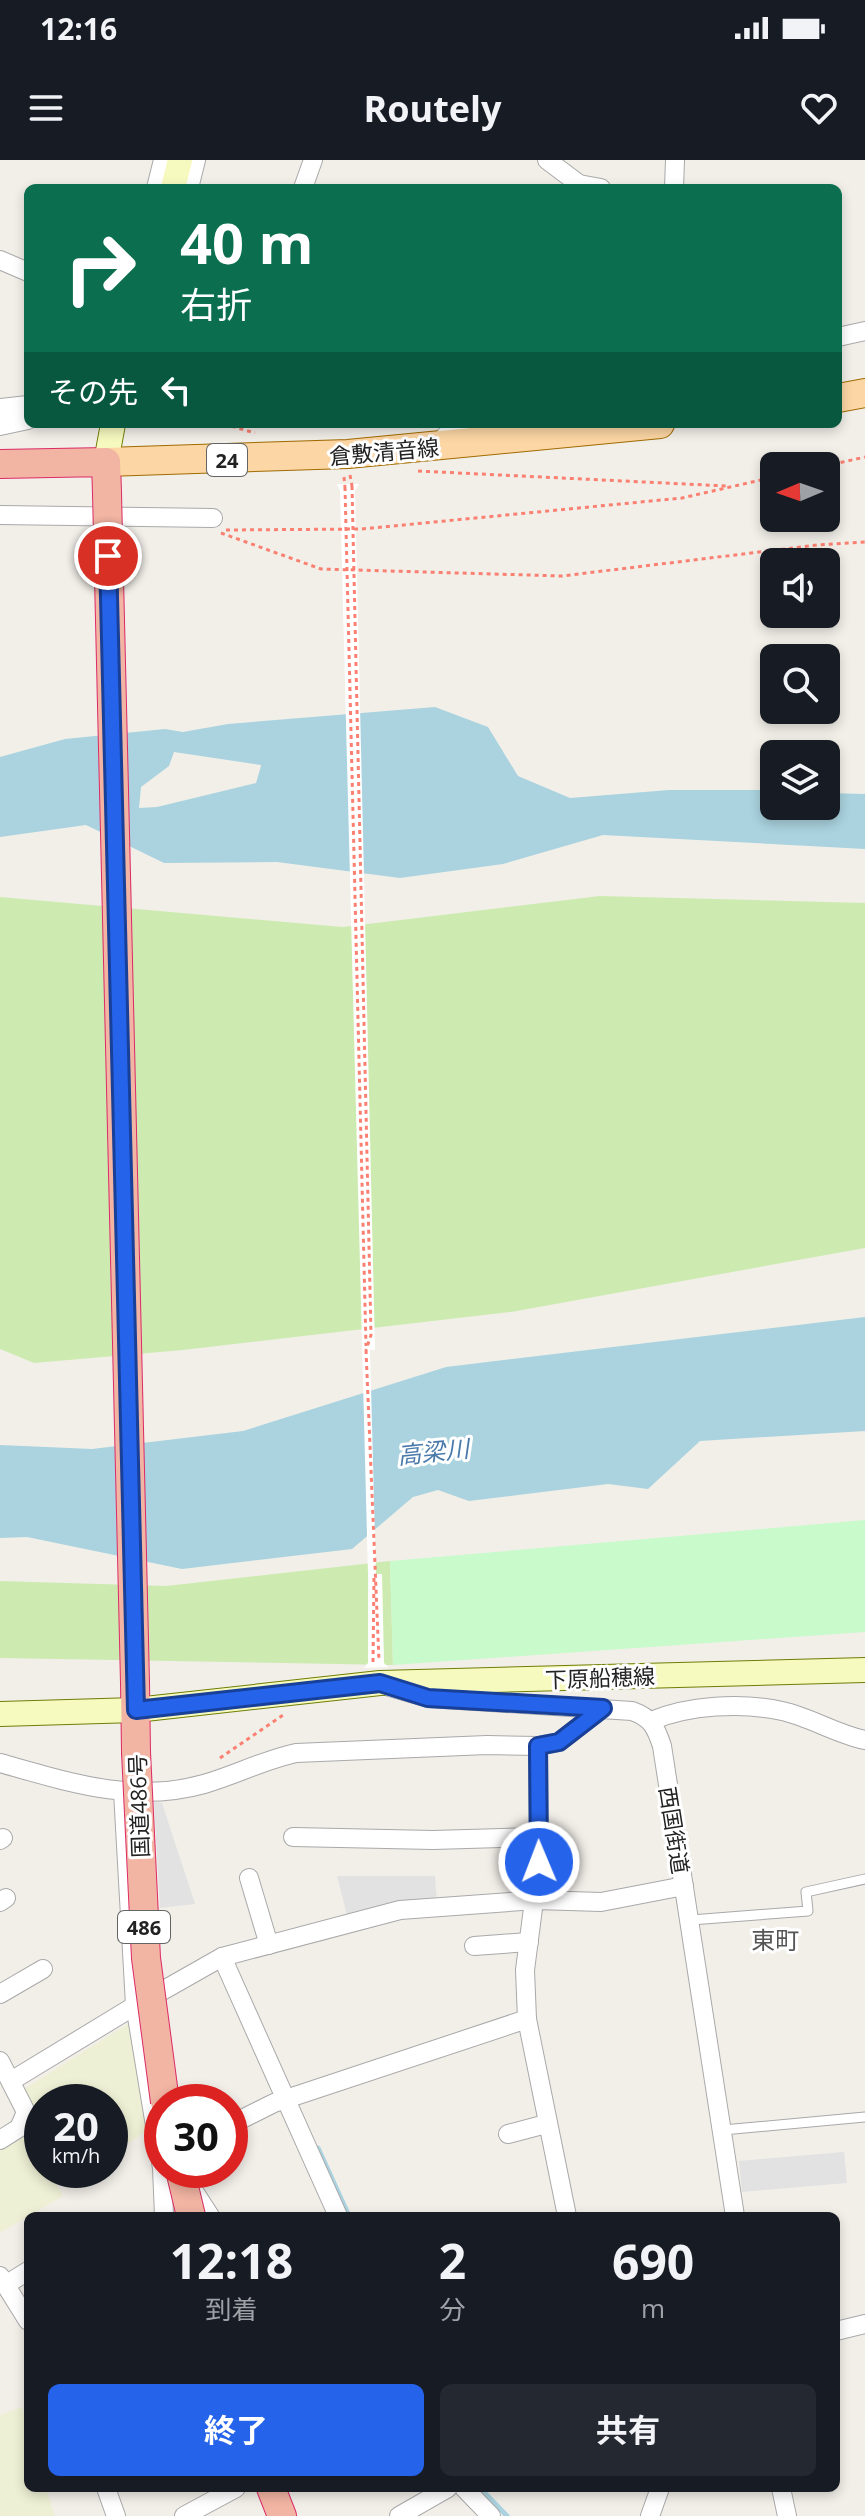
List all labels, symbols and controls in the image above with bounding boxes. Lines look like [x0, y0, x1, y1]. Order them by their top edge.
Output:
text: 12:16 [40, 8, 117, 49]
text: Routely [363, 84, 502, 133]
icon: menu [24, 86, 68, 130]
icon: heart [797, 86, 841, 130]
text: 40 m [180, 204, 314, 280]
icon: right [48, 216, 152, 320]
text: 右折 [180, 280, 252, 329]
icon: left [154, 368, 198, 412]
text: その先 [48, 371, 138, 412]
street label: 倉敷清音線 [328, 431, 440, 471]
road number: 24 [207, 444, 247, 476]
north arrow [760, 452, 840, 532]
map controls [760, 452, 840, 820]
pin [74, 522, 142, 590]
icon: arrive [86, 534, 130, 578]
button: sound [760, 548, 840, 628]
button: search [760, 644, 840, 724]
button: layers [760, 740, 840, 820]
water label: 高梁川 [395, 1431, 474, 1471]
street label: 下原船穂線 [545, 1660, 655, 1694]
street label: 国道486号 [121, 1754, 155, 1858]
street label: 西国街道 [653, 1784, 697, 1876]
position arrow [497, 1820, 581, 1904]
road number: 486 [118, 1911, 170, 1943]
district label: 東町 [751, 1923, 799, 1956]
speed limit sign: 30 [144, 2084, 248, 2188]
text: 20 [53, 2098, 99, 2153]
text: km/h [52, 2142, 100, 2169]
text: 12:18 [170, 2228, 293, 2293]
text: 2 [439, 2228, 466, 2293]
text: 690 [612, 2229, 694, 2294]
text: m [641, 2290, 665, 2326]
text: 到着 [205, 2291, 257, 2327]
text: 分 [440, 2291, 466, 2327]
button: 終了 [48, 2384, 424, 2476]
button: 共有 [440, 2384, 816, 2476]

